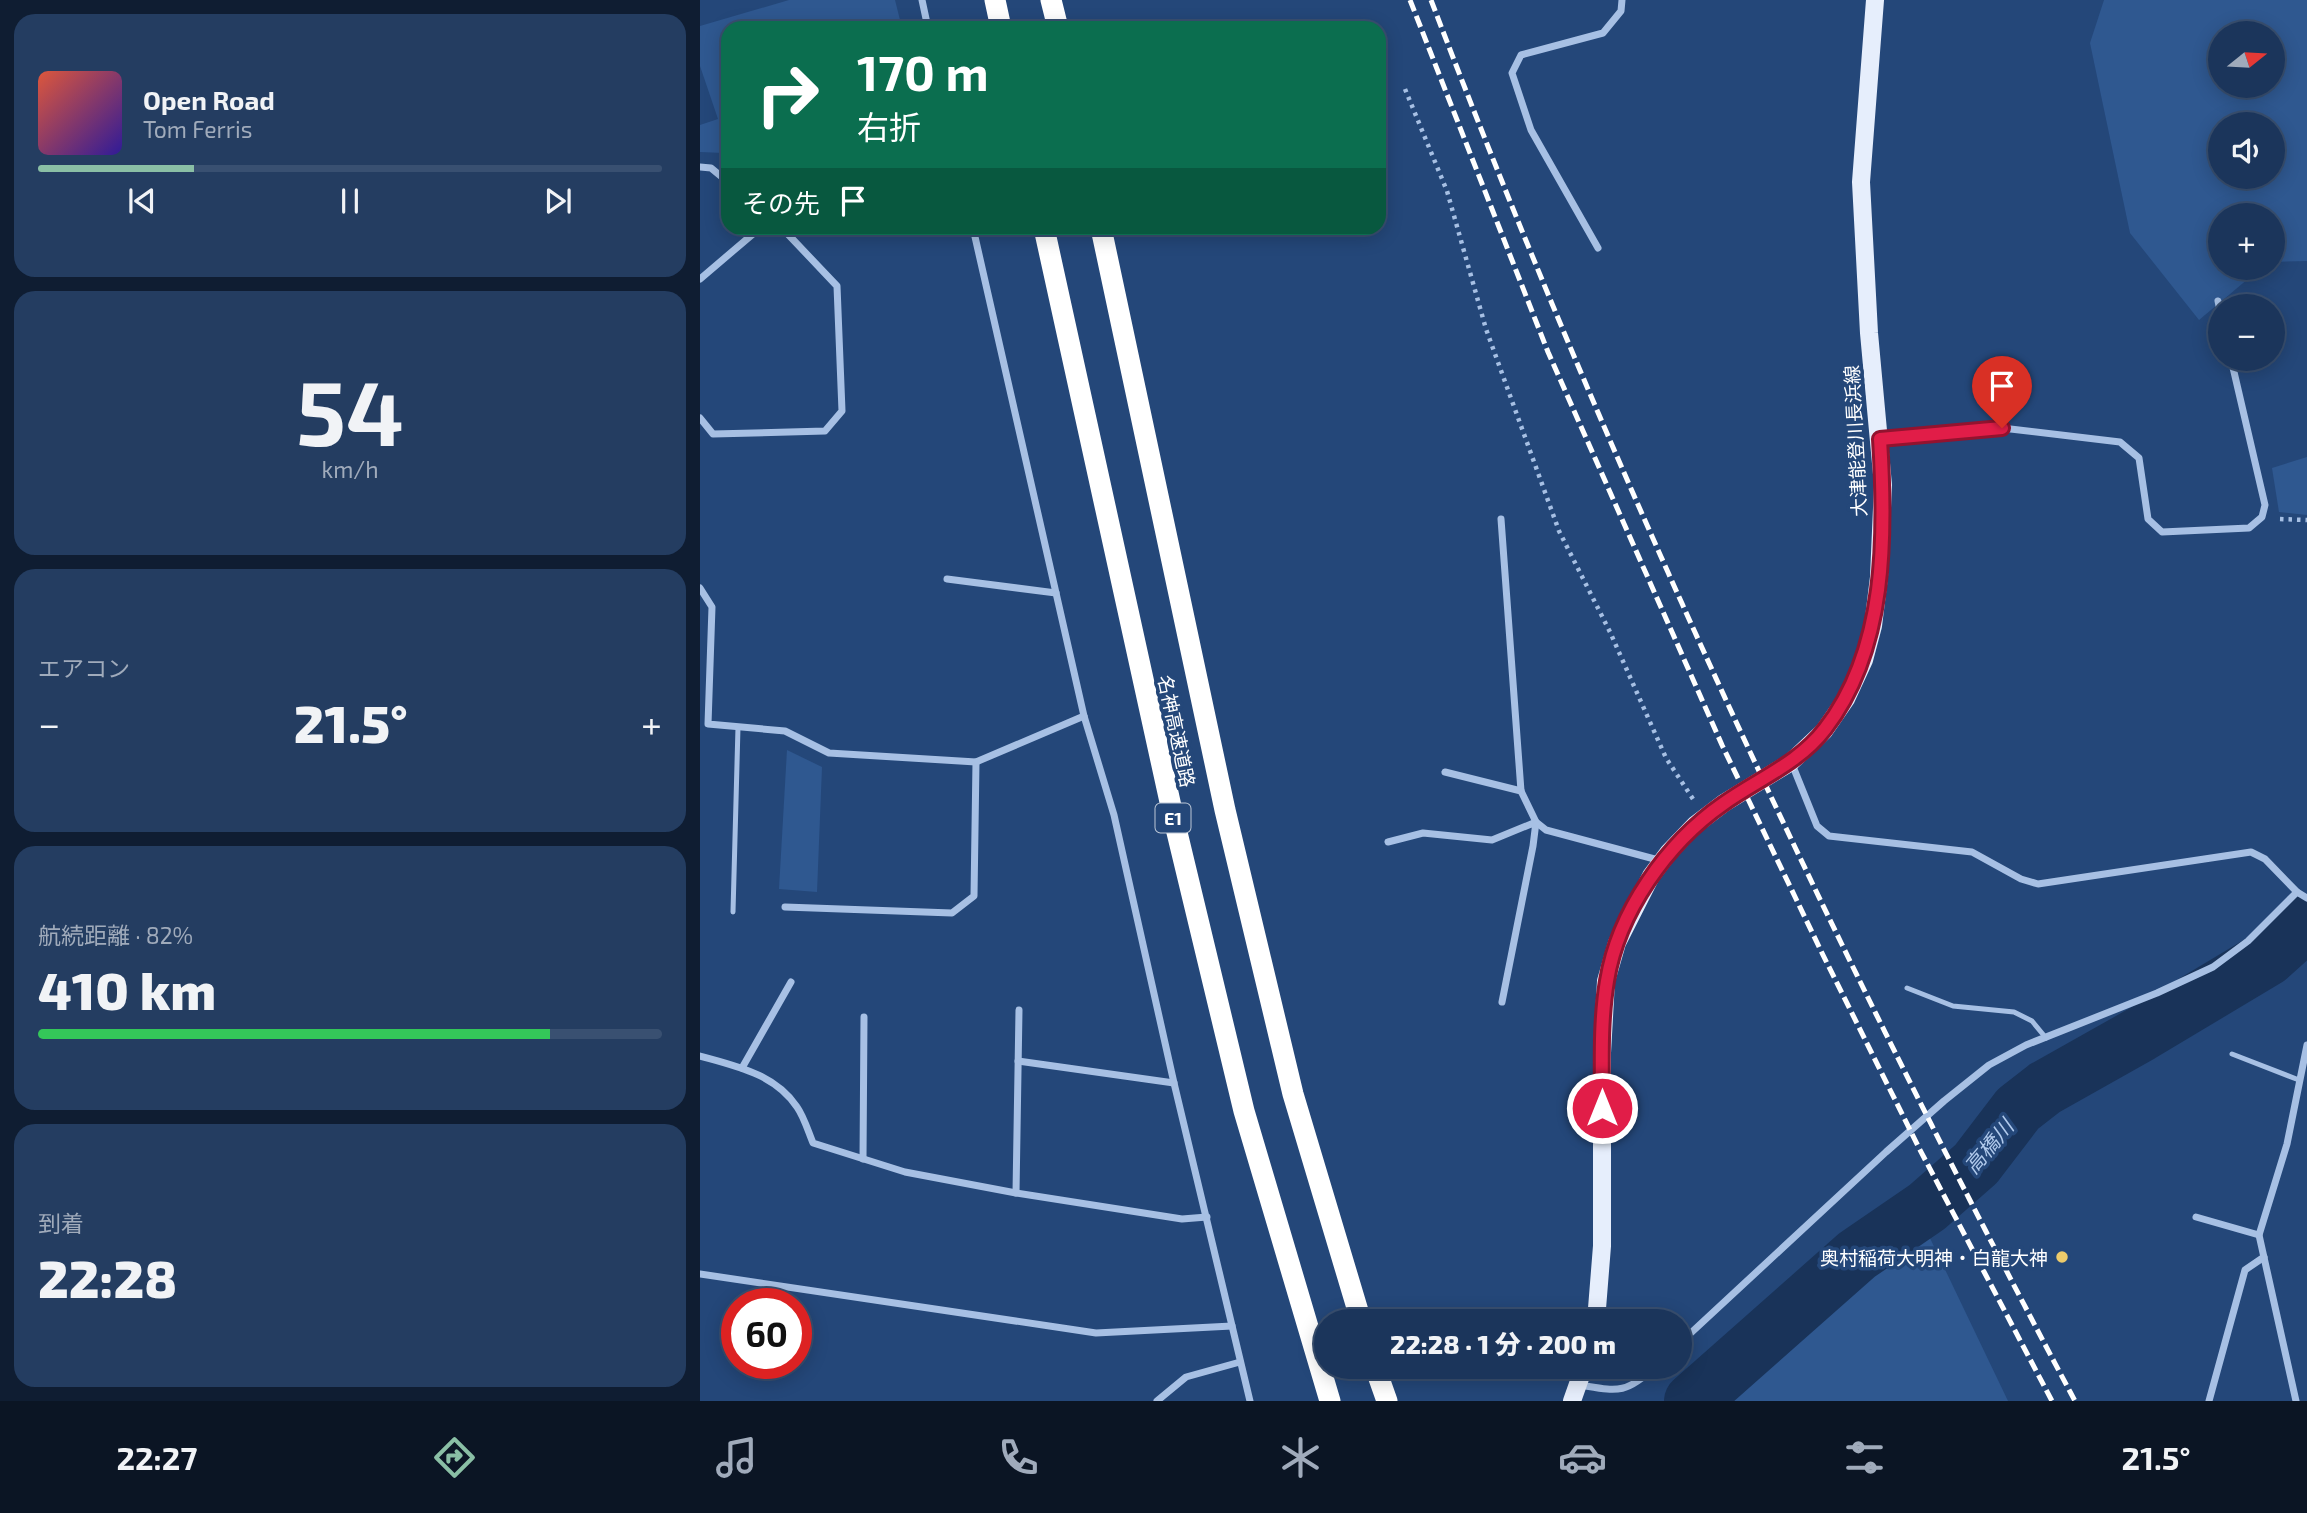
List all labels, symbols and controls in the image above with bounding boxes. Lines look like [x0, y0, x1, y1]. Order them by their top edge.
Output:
north arrow [2208, 21, 2286, 98]
map controls [2208, 21, 2285, 371]
text: 170 m [857, 42, 989, 101]
icon: right [742, 49, 833, 140]
text: Open Road [143, 84, 275, 115]
text: 右折 [857, 107, 921, 145]
button: sound [2208, 112, 2285, 189]
text: Tom Ferris [143, 115, 252, 143]
icon: previous [123, 182, 161, 220]
icon: pause [331, 182, 369, 220]
icon: next [539, 182, 577, 220]
icon: arrive [834, 182, 872, 220]
text: その先 [742, 187, 820, 218]
button: + [2208, 203, 2285, 280]
button: − [2208, 294, 2285, 371]
text: 54 [296, 355, 404, 464]
pin [1972, 356, 2032, 428]
street label: 大津能登川長浜線 [1840, 364, 1870, 518]
icon: arrive [1983, 367, 2021, 405]
text: km/h [321, 455, 379, 483]
text: エアコン [38, 654, 130, 682]
street label: 名神高速道路 [1154, 673, 1200, 789]
text: 21.5° [294, 691, 408, 753]
text: − [38, 700, 60, 746]
text: + [641, 700, 662, 746]
road number: E1 [1156, 804, 1190, 832]
text: 航続距離 · 82% [38, 921, 193, 949]
text: 410 km [38, 958, 216, 1020]
position arrow [1565, 1071, 1639, 1145]
water label: 高橋川 [1958, 1112, 2019, 1178]
text: 到着 [38, 1209, 84, 1237]
text: 22:28 [38, 1246, 177, 1308]
place label: 奥村稲荷大明神・白龍大神 [1820, 1246, 2048, 1269]
marker: 奥村稲荷大明神・白龍大神 [2054, 1249, 2070, 1265]
speed limit sign: 60 [721, 1288, 812, 1379]
text: 22:28 · 1 分 · 200 m [1390, 1328, 1616, 1359]
icon: directions [430, 1433, 479, 1482]
icon: music [712, 1433, 761, 1482]
icon: phone [994, 1433, 1043, 1482]
icon: climate [1276, 1433, 1325, 1482]
icon: car [1558, 1433, 1607, 1482]
icon: filters [1840, 1433, 1889, 1482]
text: 22:27 [116, 1438, 197, 1476]
text: 21.5° [2122, 1438, 2190, 1476]

